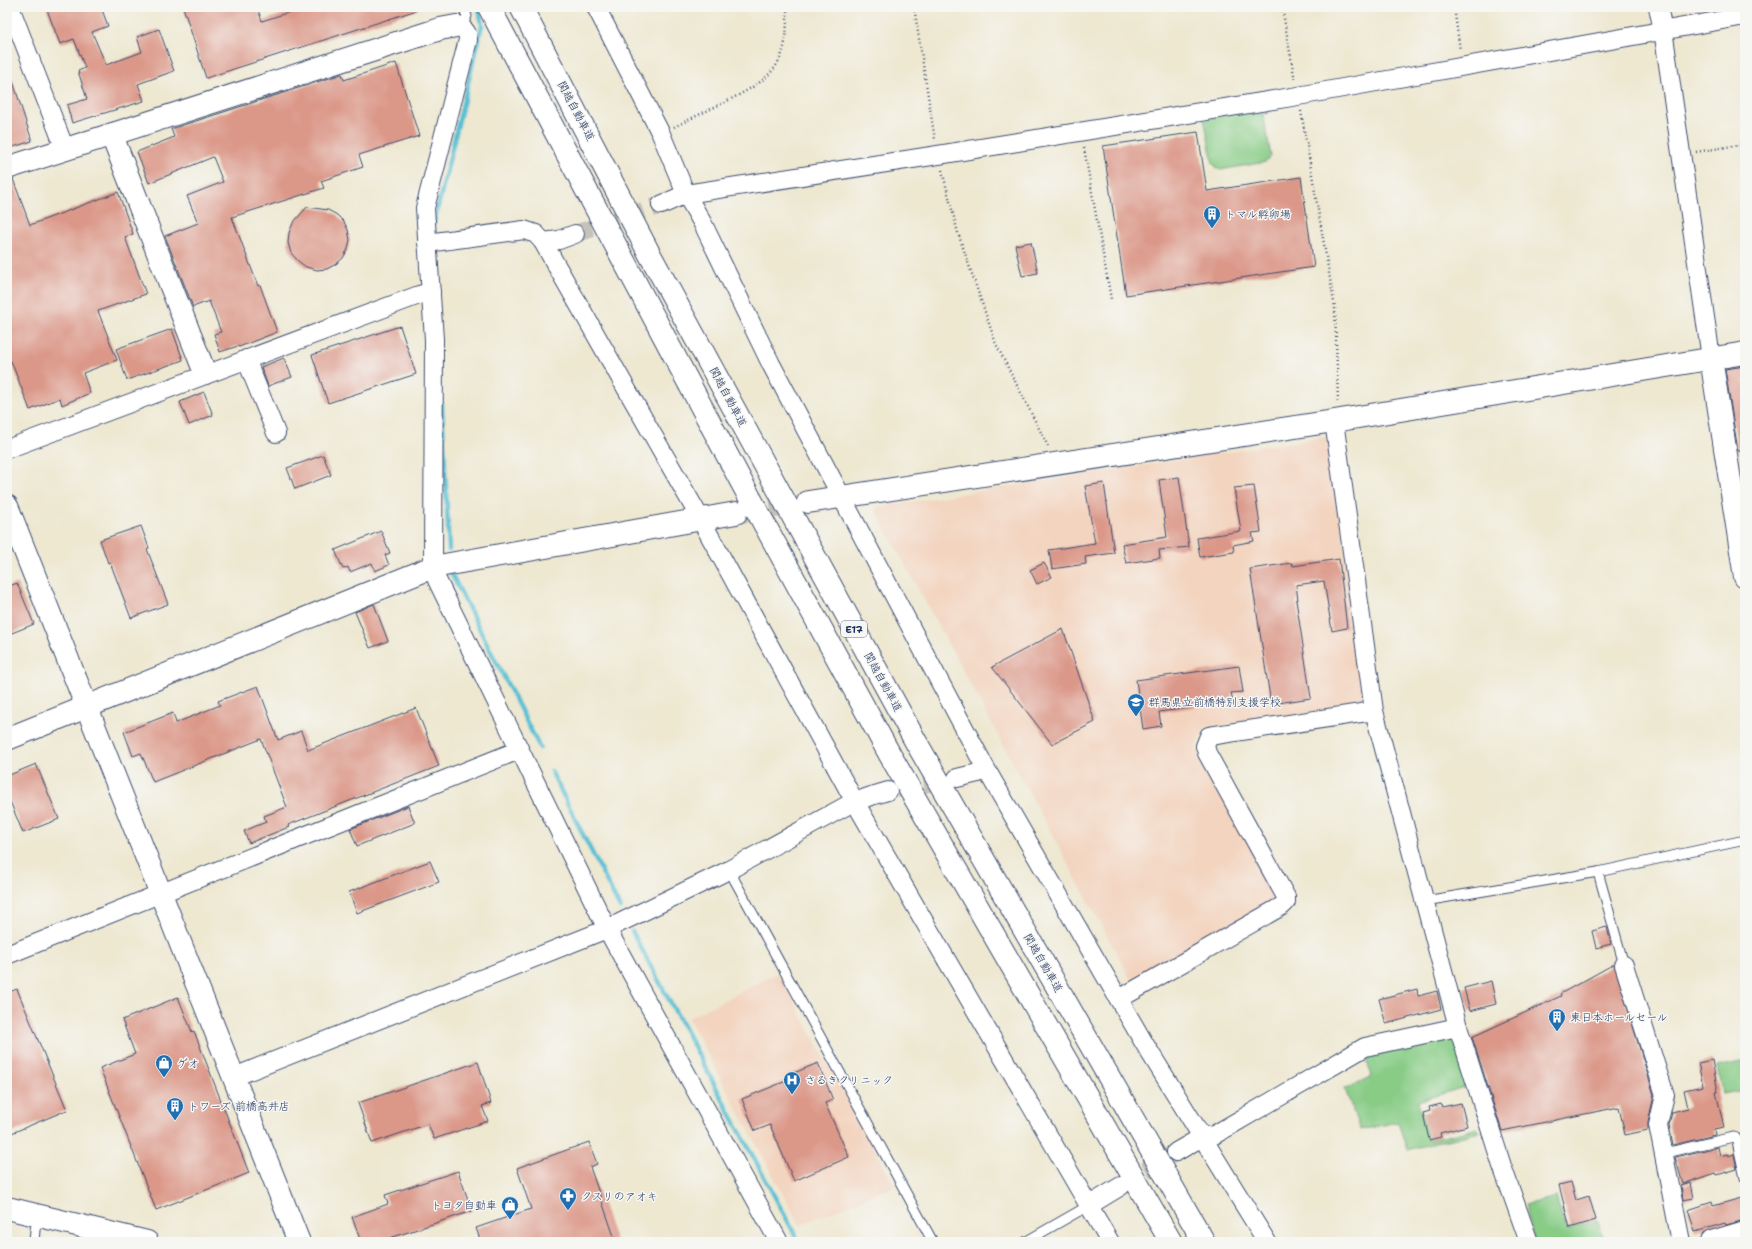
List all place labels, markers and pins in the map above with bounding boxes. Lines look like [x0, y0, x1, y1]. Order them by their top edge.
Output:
building icon: トマル孵卵場 [1202, 204, 1222, 229]
place label: トマル孵卵場 [1225, 207, 1291, 222]
school or university icon: 群馬県立前橋特別支援学校 [1126, 692, 1146, 717]
place label: 群馬県立前橋特別支援学校 [1149, 695, 1281, 710]
building icon: 東日本ホールセール [1547, 1007, 1567, 1032]
place label: 東日本ホールセール [1570, 1010, 1668, 1025]
shop icon: ゲオ [154, 1053, 174, 1078]
place label: ゲオ [177, 1056, 199, 1071]
hospital icon: さるきクリニック [782, 1070, 802, 1095]
place label: さるきクリニック [805, 1073, 893, 1088]
building icon: トワーズ 前橋高井店 [165, 1096, 185, 1121]
place label: トワーズ 前橋高井店 [188, 1099, 290, 1114]
pharmacy icon: クスリのアオキ [558, 1186, 578, 1211]
place label: クスリのアオキ [581, 1189, 658, 1204]
shop icon: トヨタ自動車 [500, 1195, 520, 1220]
place label: トヨタ自動車 [431, 1198, 497, 1213]

